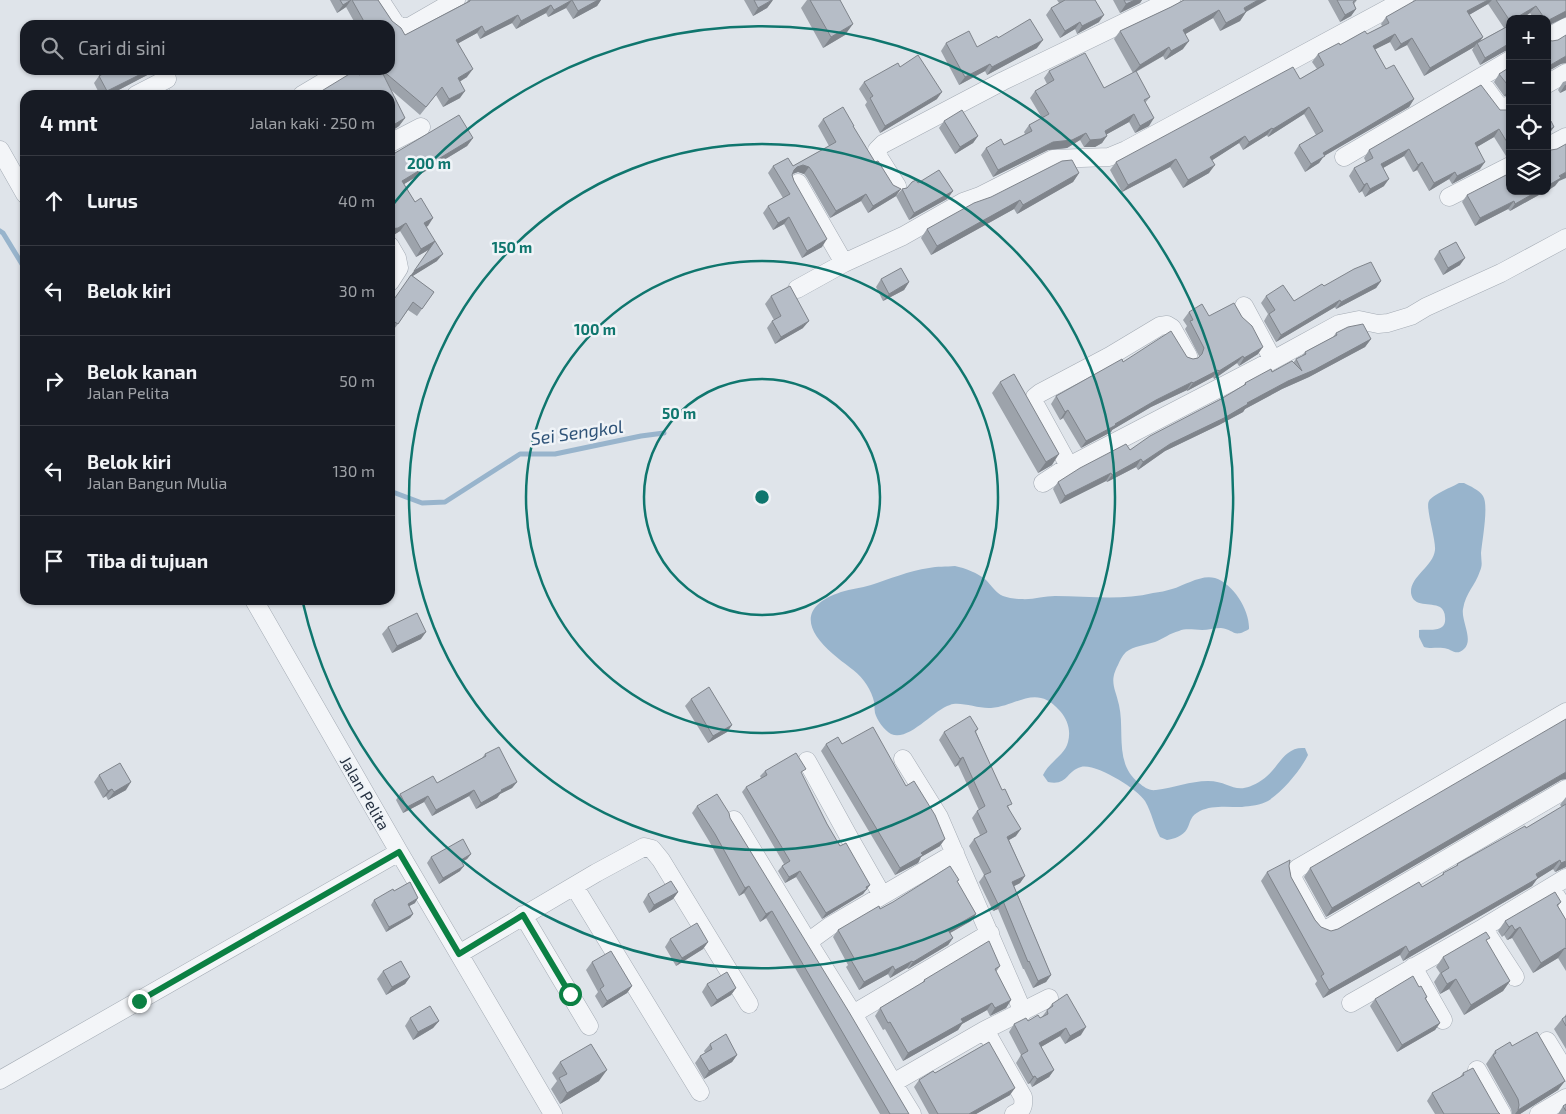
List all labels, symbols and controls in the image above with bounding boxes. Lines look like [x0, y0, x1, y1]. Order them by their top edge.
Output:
map controls [1506, 15, 1551, 195]
button: + [1506, 15, 1551, 60]
search box [20, 20, 395, 75]
icon: search [38, 34, 66, 62]
text: Cari di sini [78, 36, 166, 59]
button: − [1506, 60, 1551, 105]
button: locate [1506, 105, 1551, 150]
text: 4 mnt [40, 110, 98, 135]
text: Jalan kaki · 250 m [250, 113, 375, 132]
button: layers [1506, 150, 1551, 195]
text: 200 m [407, 154, 451, 172]
icon: ahead [40, 187, 68, 215]
text: Lurus [87, 189, 138, 212]
text: 40 m [338, 191, 375, 210]
text: 150 m [492, 238, 532, 256]
icon: left [40, 277, 68, 305]
text: Belok kiri [87, 279, 171, 302]
text: 30 m [339, 281, 375, 300]
text: 100 m [574, 320, 616, 338]
text: Belok kanan [87, 360, 197, 383]
icon: right [40, 367, 68, 395]
text: 50 m [339, 371, 375, 390]
text: Jalan Pelita [87, 383, 169, 402]
text: 50 m [662, 404, 696, 422]
water label: Sei Sengkol [529, 415, 625, 449]
text: Belok kiri [87, 450, 171, 473]
icon: left [40, 457, 68, 485]
text: 130 m [333, 461, 375, 480]
text: Jalan Bangun Mulia [87, 473, 227, 492]
centre of rings [753, 488, 771, 506]
icon: arrive [40, 547, 68, 575]
text: Tiba di tujuan [87, 549, 208, 572]
street label: Jalan Pelita [337, 752, 394, 833]
route start [559, 983, 582, 1006]
route end [128, 990, 151, 1013]

